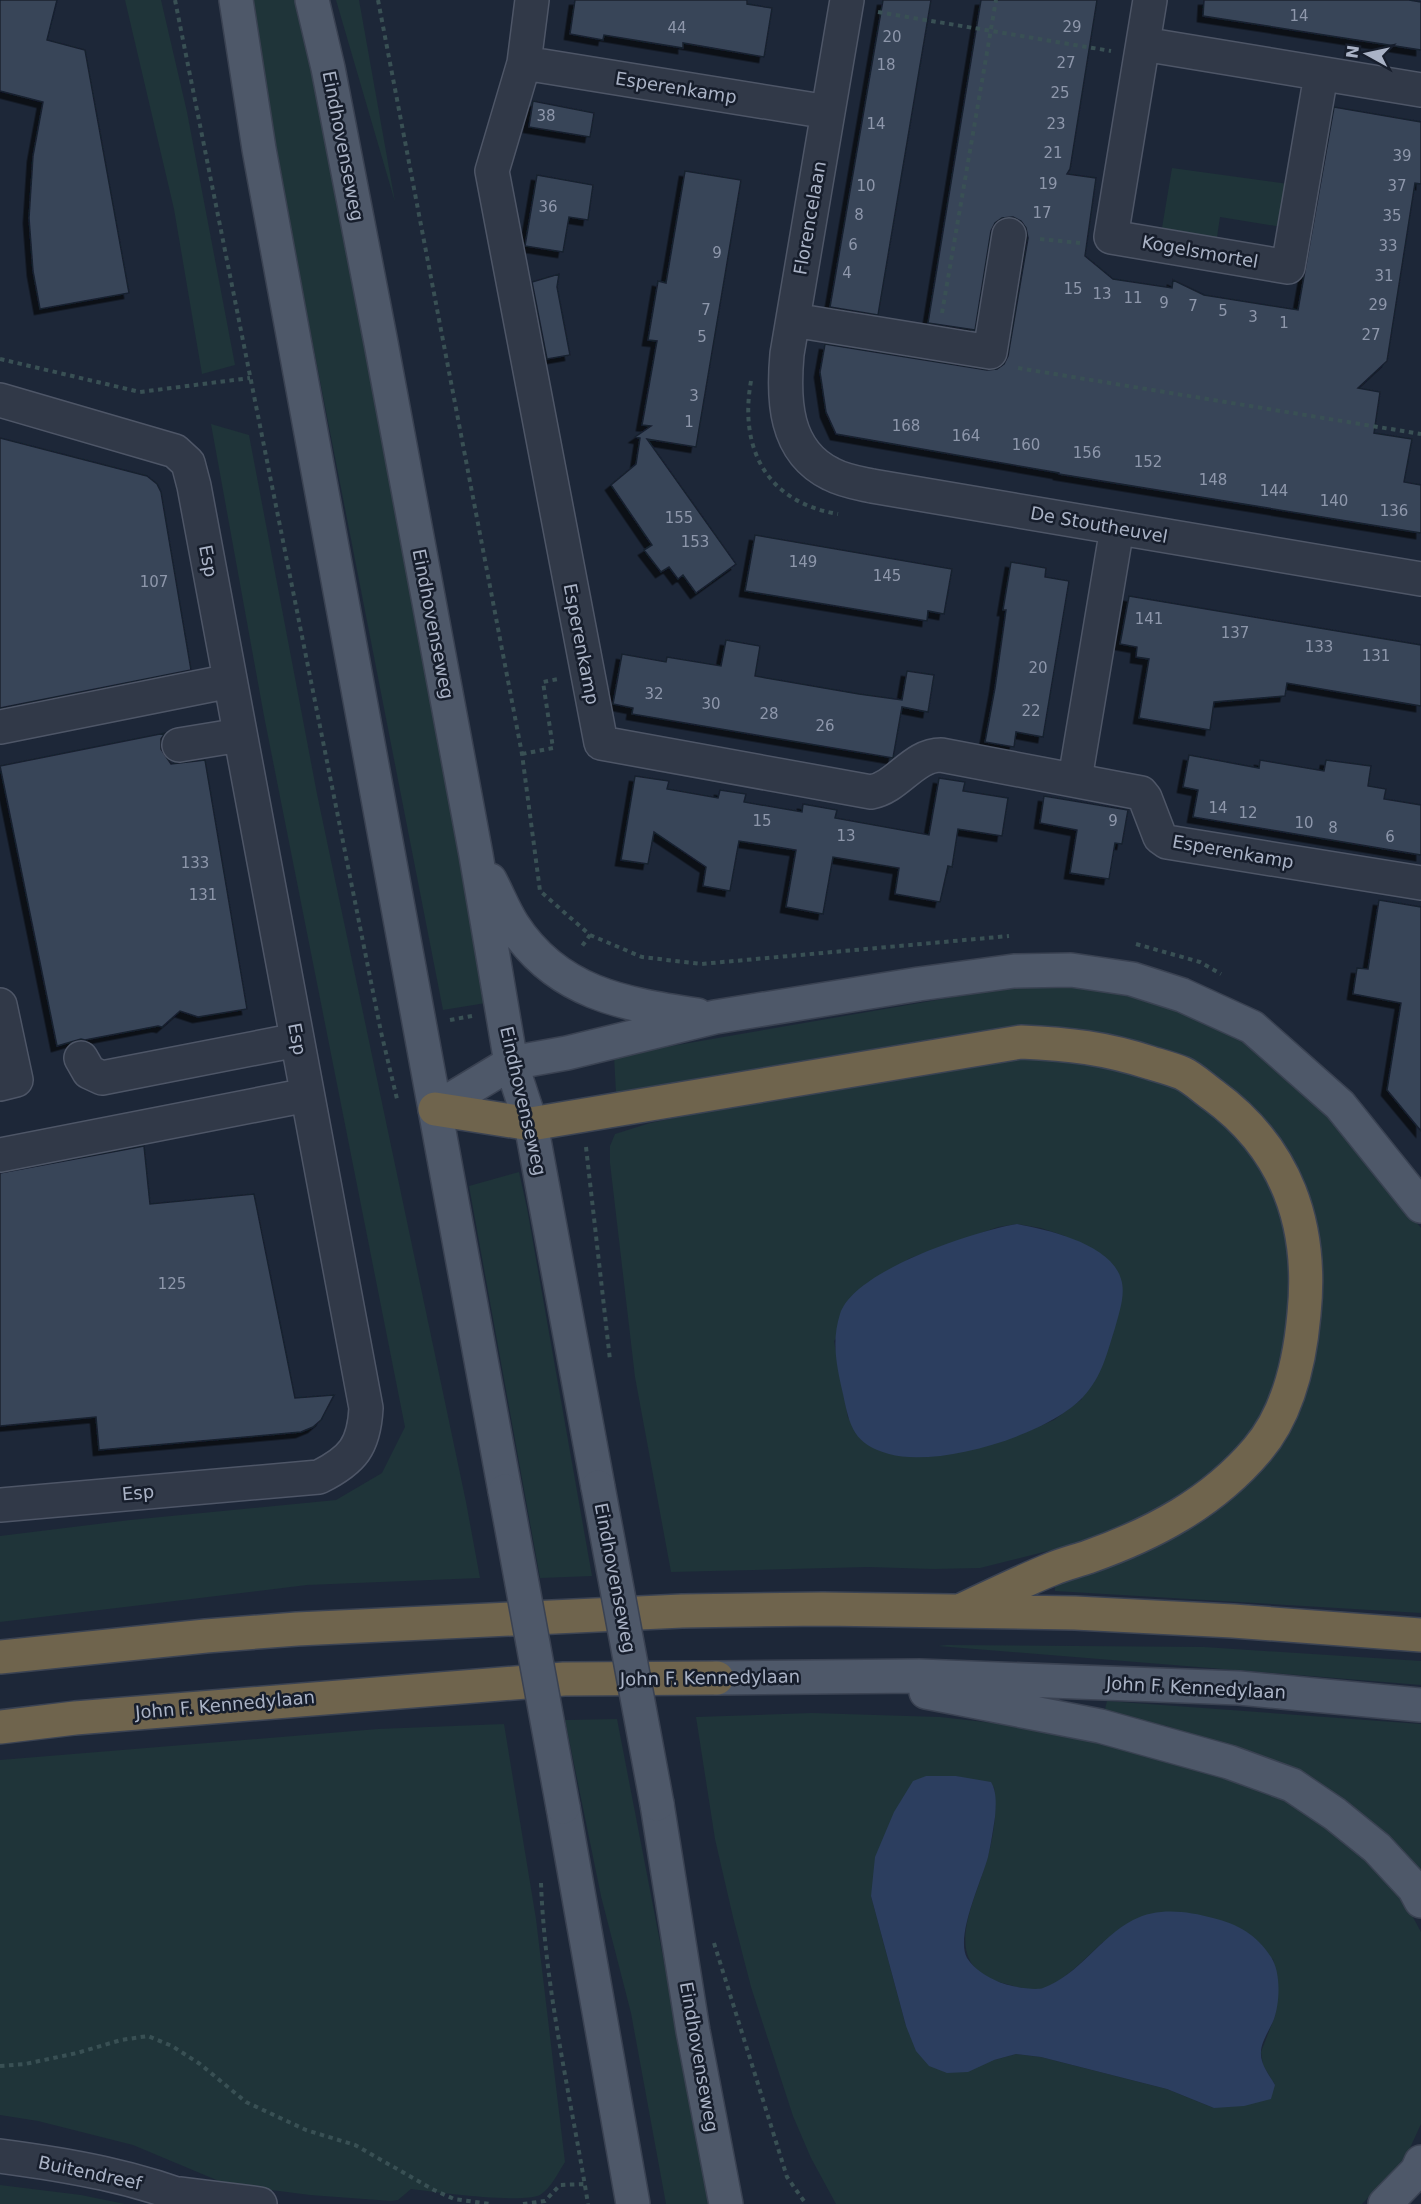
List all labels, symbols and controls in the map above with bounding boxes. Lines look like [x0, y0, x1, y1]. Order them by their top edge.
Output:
house number: 14 [1289, 7, 1309, 25]
house number: 29 [1062, 18, 1082, 36]
house number: 44 [667, 19, 687, 37]
north arrow [1337, 24, 1397, 84]
house number: 20 [882, 28, 902, 46]
text: N [1342, 44, 1363, 60]
house number: 27 [1056, 54, 1076, 72]
house number: 18 [876, 56, 896, 74]
street label: Esperenkamp [614, 68, 738, 107]
street label: Eindhovenseweg [319, 69, 368, 223]
house number: 25 [1050, 84, 1070, 102]
house number: 38 [536, 107, 556, 125]
house number: 14 [866, 115, 886, 133]
house number: 23 [1046, 115, 1066, 133]
house number: 21 [1043, 144, 1063, 162]
house number: 39 [1392, 147, 1412, 165]
street label: Florencelaan [789, 159, 830, 277]
house number: 19 [1038, 175, 1058, 193]
house number: 10 [856, 177, 876, 195]
house number: 37 [1387, 177, 1407, 195]
house number: 36 [538, 198, 558, 216]
house number: 17 [1032, 204, 1052, 222]
house number: 8 [854, 206, 864, 224]
house number: 35 [1382, 207, 1402, 225]
street label: Kogelsmortel [1140, 231, 1260, 272]
house number: 6 [848, 236, 858, 254]
house number: 33 [1378, 237, 1398, 255]
house number: 9 [712, 244, 722, 262]
house number: 4 [842, 264, 852, 282]
house number: 31 [1374, 267, 1394, 285]
house number: 15 [1063, 280, 1083, 298]
house number: 13 [1092, 285, 1112, 303]
house number: 11 [1123, 289, 1143, 307]
house number: 9 [1159, 294, 1169, 312]
house number: 29 [1368, 296, 1388, 314]
house number: 7 [1188, 297, 1198, 315]
house number: 7 [701, 301, 711, 319]
house number: 5 [1218, 302, 1228, 320]
house number: 3 [1248, 308, 1258, 326]
house number: 1 [1279, 314, 1289, 332]
house number: 27 [1361, 326, 1381, 344]
house number: 5 [697, 328, 707, 346]
house number: 3 [689, 387, 699, 405]
house number: 1 [684, 413, 694, 431]
house number: 168 [892, 417, 920, 435]
house number: 164 [952, 427, 980, 445]
house number: 160 [1012, 436, 1040, 454]
house number: 156 [1073, 444, 1101, 462]
house number: 152 [1134, 453, 1162, 471]
house number: 148 [1199, 471, 1227, 489]
house number: 144 [1260, 482, 1288, 500]
house number: 140 [1320, 492, 1348, 510]
street label: De Stoutheuvel [1029, 502, 1169, 547]
house number: 136 [1380, 502, 1408, 520]
house number: 155 [665, 509, 693, 527]
house number: 153 [681, 533, 709, 551]
street label: Esp [195, 543, 222, 579]
street label: Eindhovenseweg [409, 547, 458, 701]
house number: 149 [789, 553, 817, 571]
house number: 145 [873, 567, 901, 585]
house number: 107 [140, 573, 168, 591]
street label: Esperenkamp [559, 582, 604, 706]
house number: 141 [1135, 610, 1163, 628]
house number: 137 [1221, 624, 1249, 642]
house number: 133 [1305, 638, 1333, 656]
house number: 131 [1362, 647, 1390, 665]
house number: 20 [1028, 659, 1048, 677]
house number: 32 [644, 685, 664, 703]
house number: 30 [701, 695, 721, 713]
house number: 22 [1021, 702, 1041, 720]
house number: 28 [759, 705, 779, 723]
house number: 26 [815, 717, 835, 735]
house number: 14 [1208, 799, 1228, 817]
house number: 12 [1238, 804, 1258, 822]
house number: 15 [752, 812, 772, 830]
house number: 9 [1108, 812, 1118, 830]
house number: 10 [1294, 814, 1314, 832]
house number: 8 [1328, 819, 1338, 837]
house number: 13 [836, 827, 856, 845]
house number: 6 [1385, 828, 1395, 846]
street label: Esperenkamp [1171, 831, 1295, 873]
house number: 133 [181, 854, 209, 872]
house number: 131 [189, 886, 217, 904]
street label: Esp [284, 1021, 311, 1057]
street label: Eindhovenseweg [496, 1024, 551, 1178]
house number: 125 [158, 1275, 186, 1293]
street label: Esp [121, 1481, 155, 1504]
street label: Eindhovenseweg [591, 1501, 640, 1655]
street label: John F. Kennedylaan [619, 1665, 800, 1690]
street label: John F. Kennedylaan [1105, 1672, 1287, 1703]
street label: John F. Kennedylaan [133, 1686, 316, 1723]
street label: Eindhovenseweg [676, 1980, 723, 2134]
street label: Buitendreef [36, 2151, 144, 2194]

